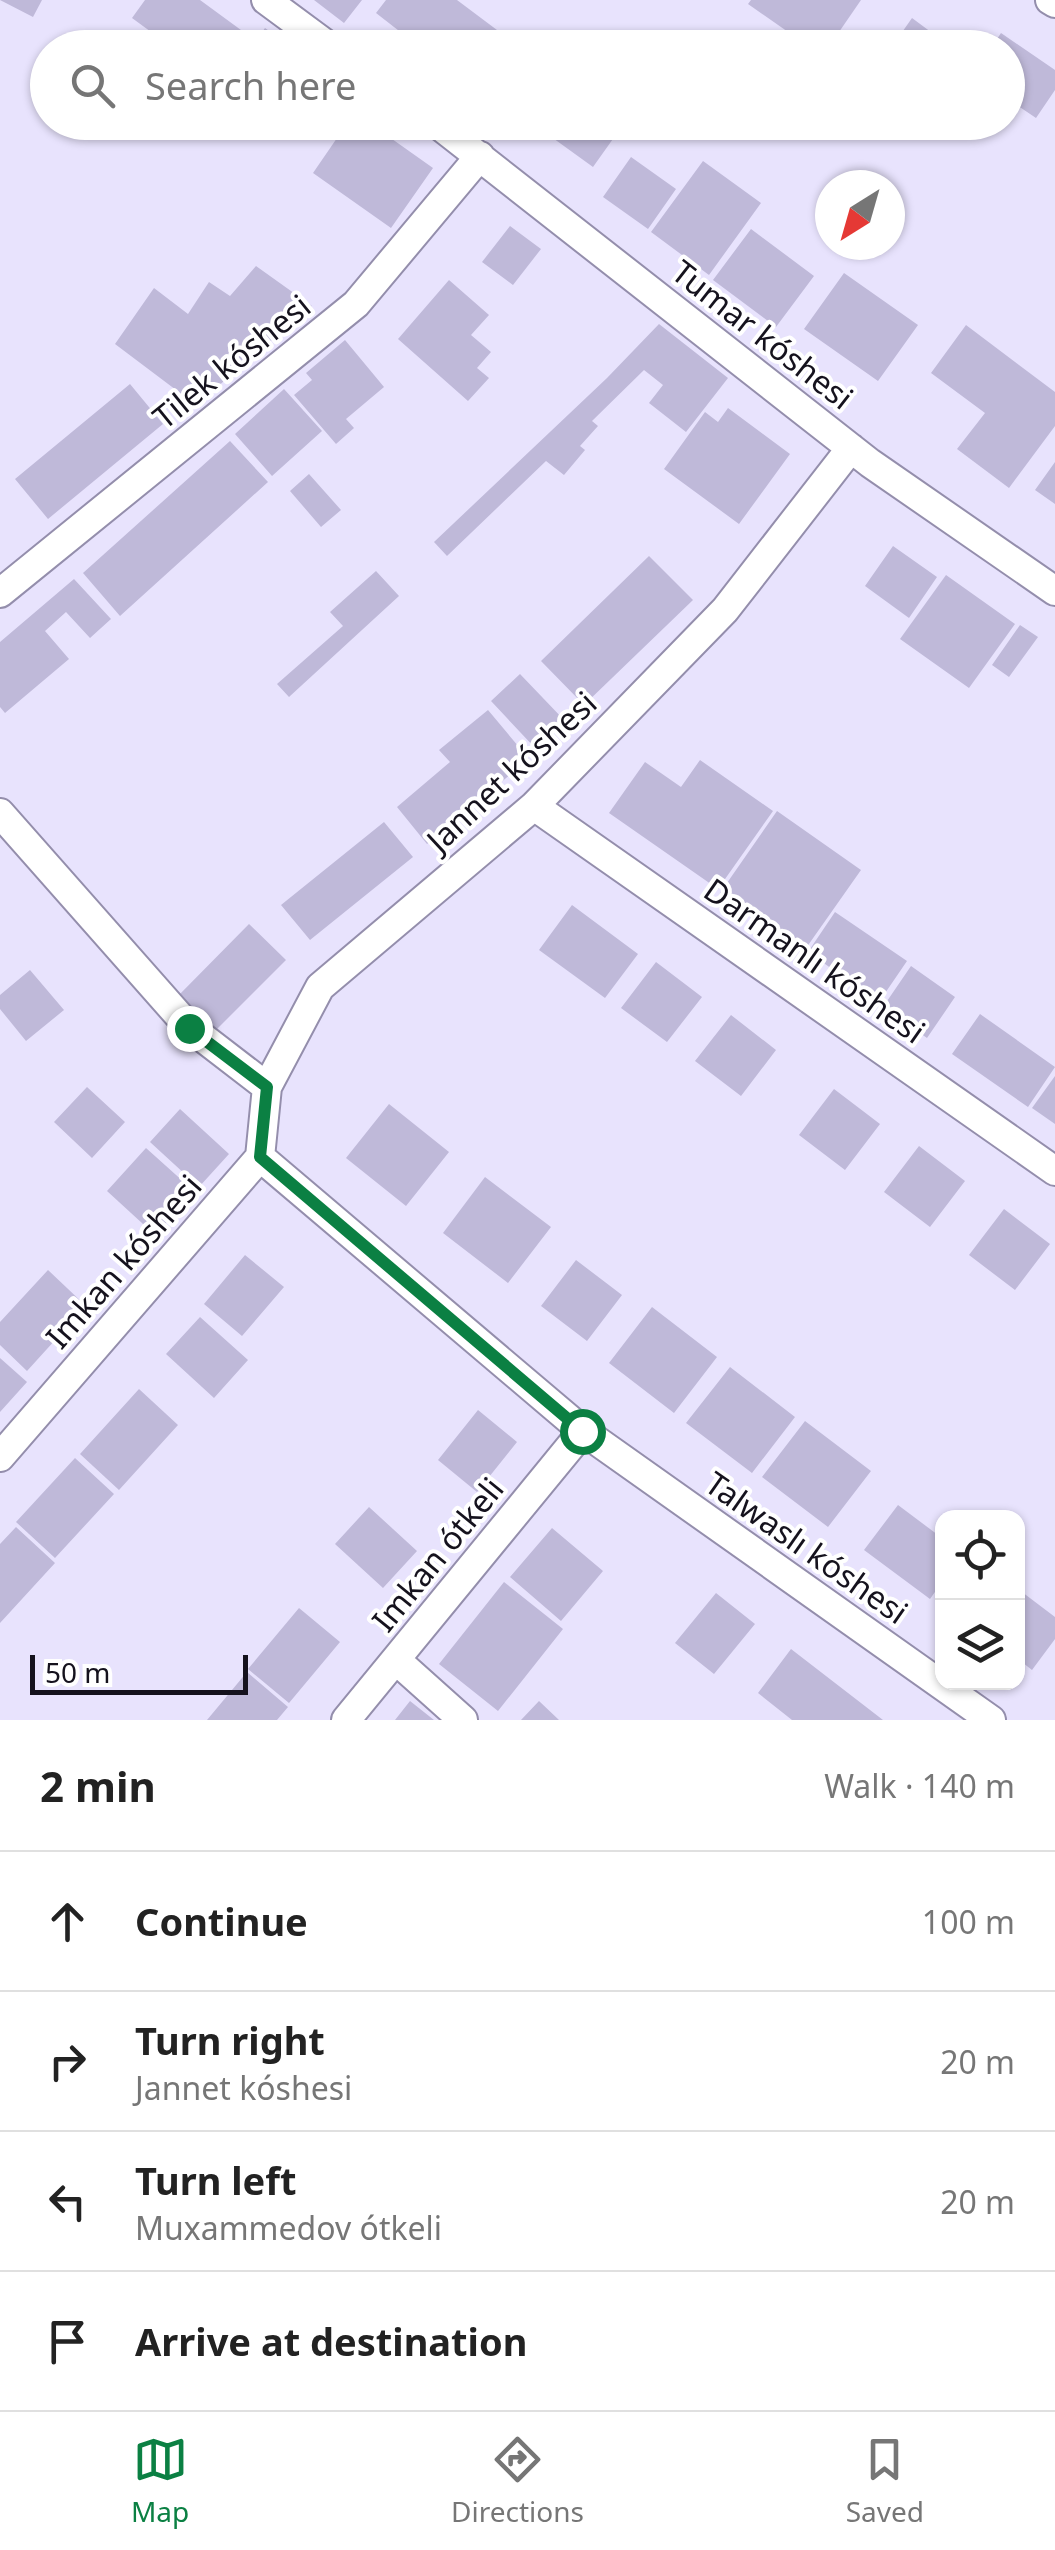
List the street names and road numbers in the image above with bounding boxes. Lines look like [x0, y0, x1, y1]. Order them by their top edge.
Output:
street label: Tumar kóshesi [664, 250, 862, 418]
street label: Tilek kóshesi [143, 284, 319, 438]
street label: Jannet kóshesi [415, 681, 605, 863]
street label: Darmanlı kóshesi [696, 868, 934, 1052]
street label: Imkan kóshesi [36, 1165, 210, 1357]
street label: Talwaslı kóshesi [697, 1461, 917, 1633]
street label: Imkan ótkeli [362, 1468, 512, 1640]

